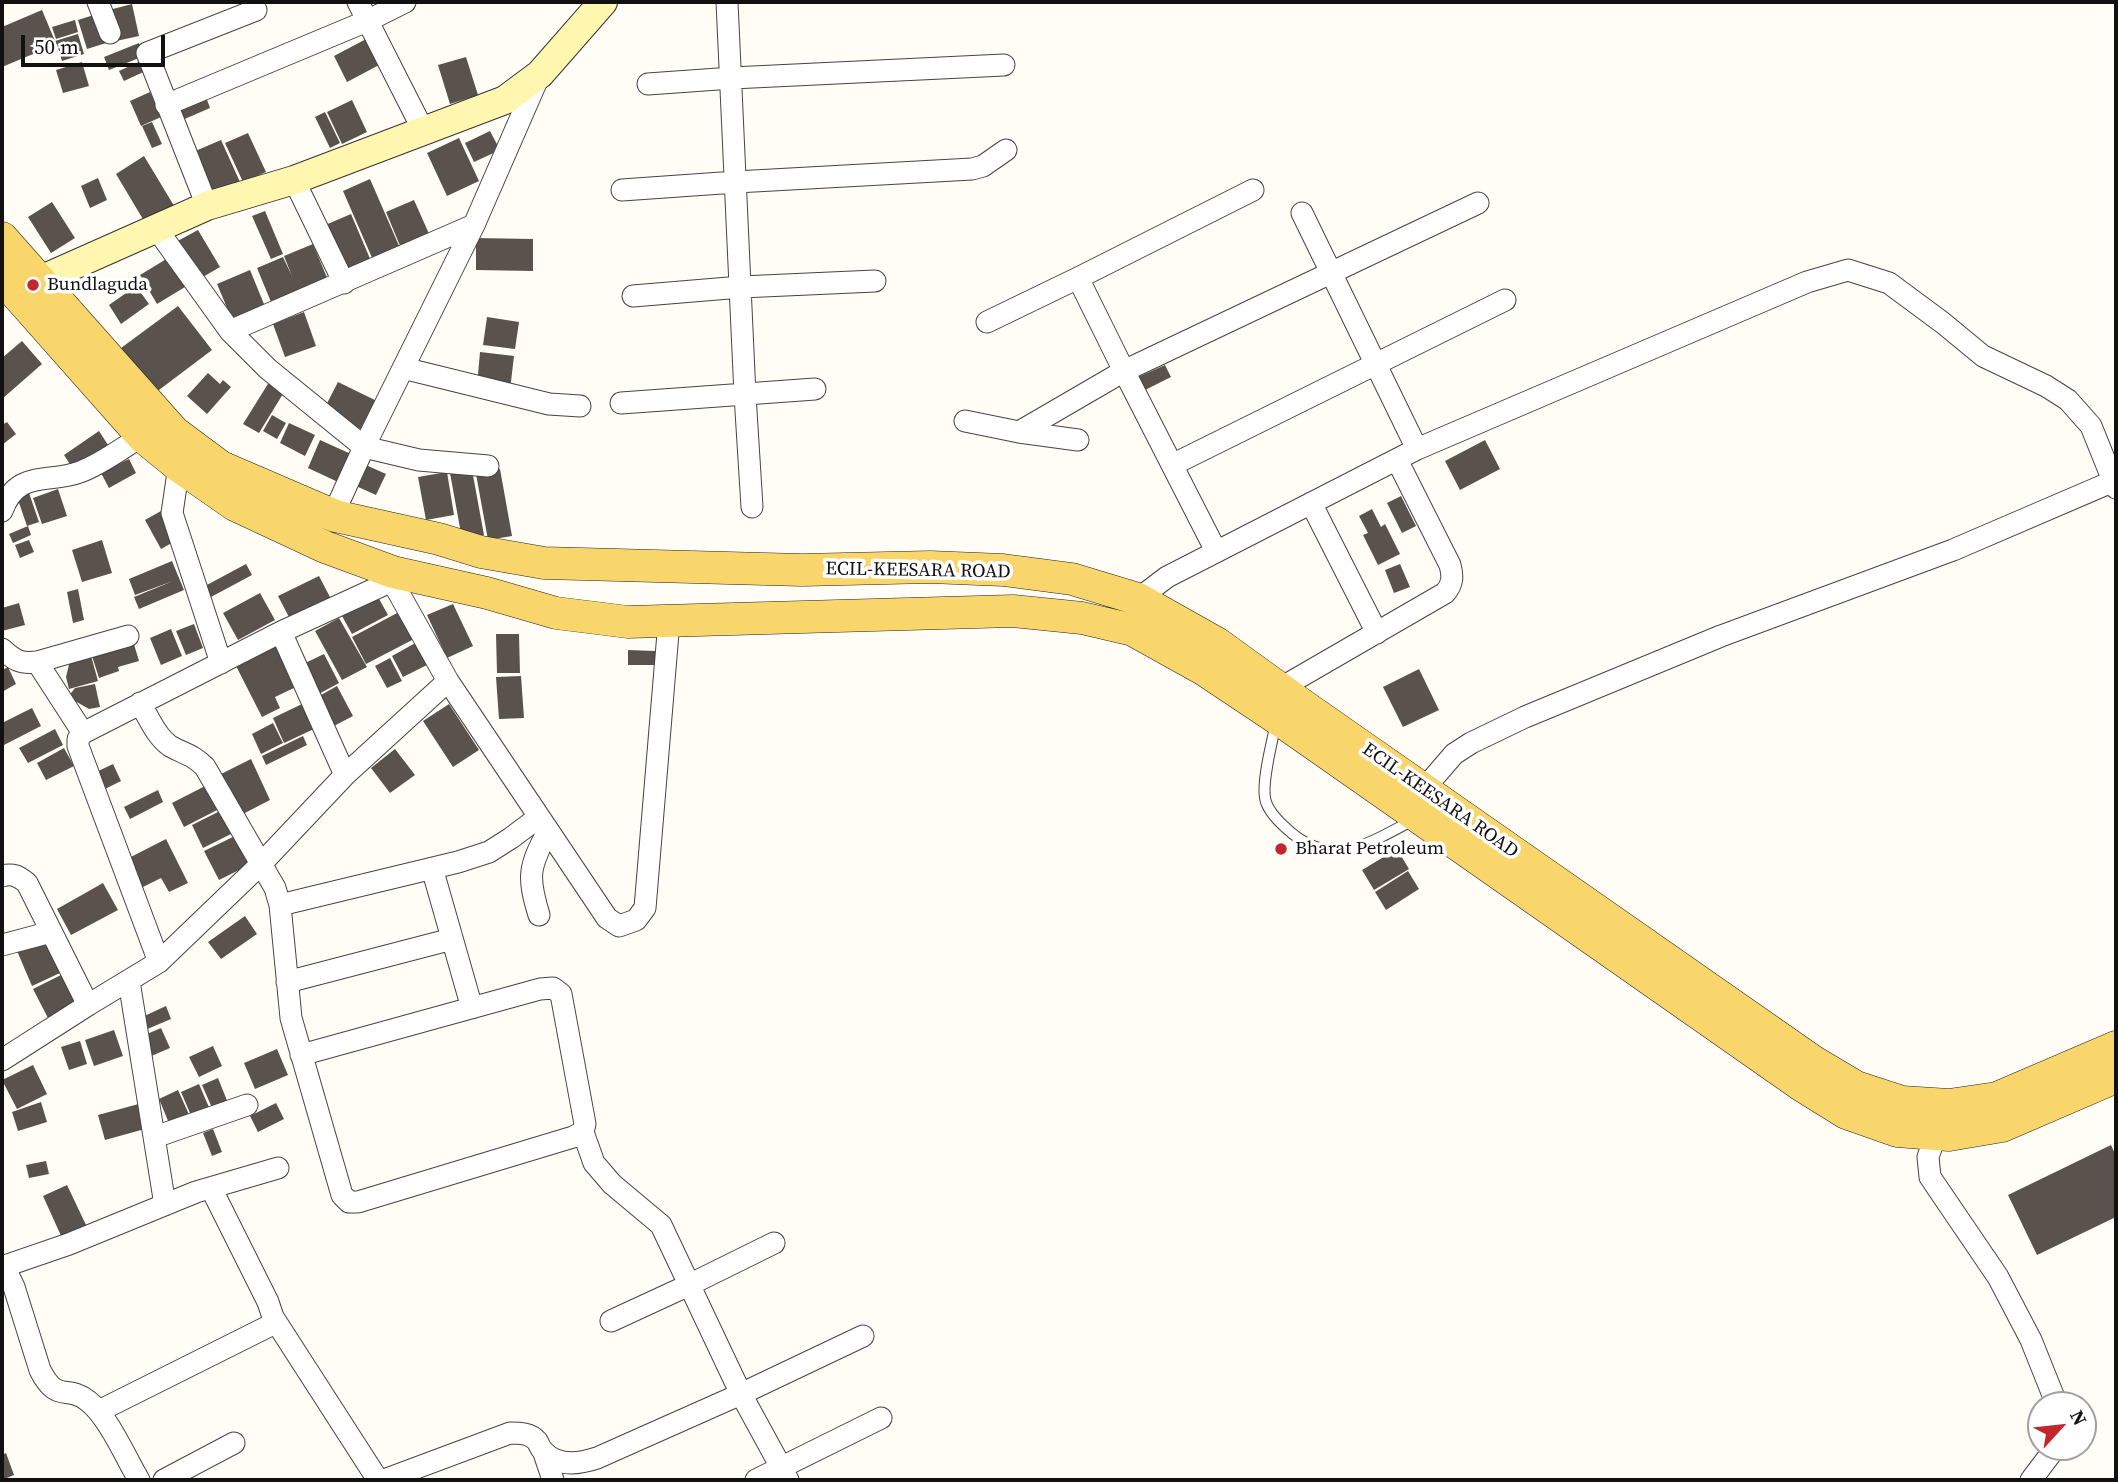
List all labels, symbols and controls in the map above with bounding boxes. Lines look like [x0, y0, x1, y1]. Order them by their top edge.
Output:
scale bar [24, 21, 168, 65]
text: 50 m [34, 32, 79, 61]
place label: Bundlaguda [47, 274, 148, 296]
marker: Bundlaguda [25, 277, 41, 293]
street label: ECIL-KEESARA ROAD [825, 558, 1011, 584]
street label: ECIL-KEESARA ROAD [1358, 739, 1522, 863]
place label: Bharat Petroleum [1295, 838, 1444, 860]
marker: Bharat Petroleum [1273, 841, 1289, 857]
north arrow [2027, 1391, 2097, 1461]
text: N [2064, 1405, 2094, 1429]

